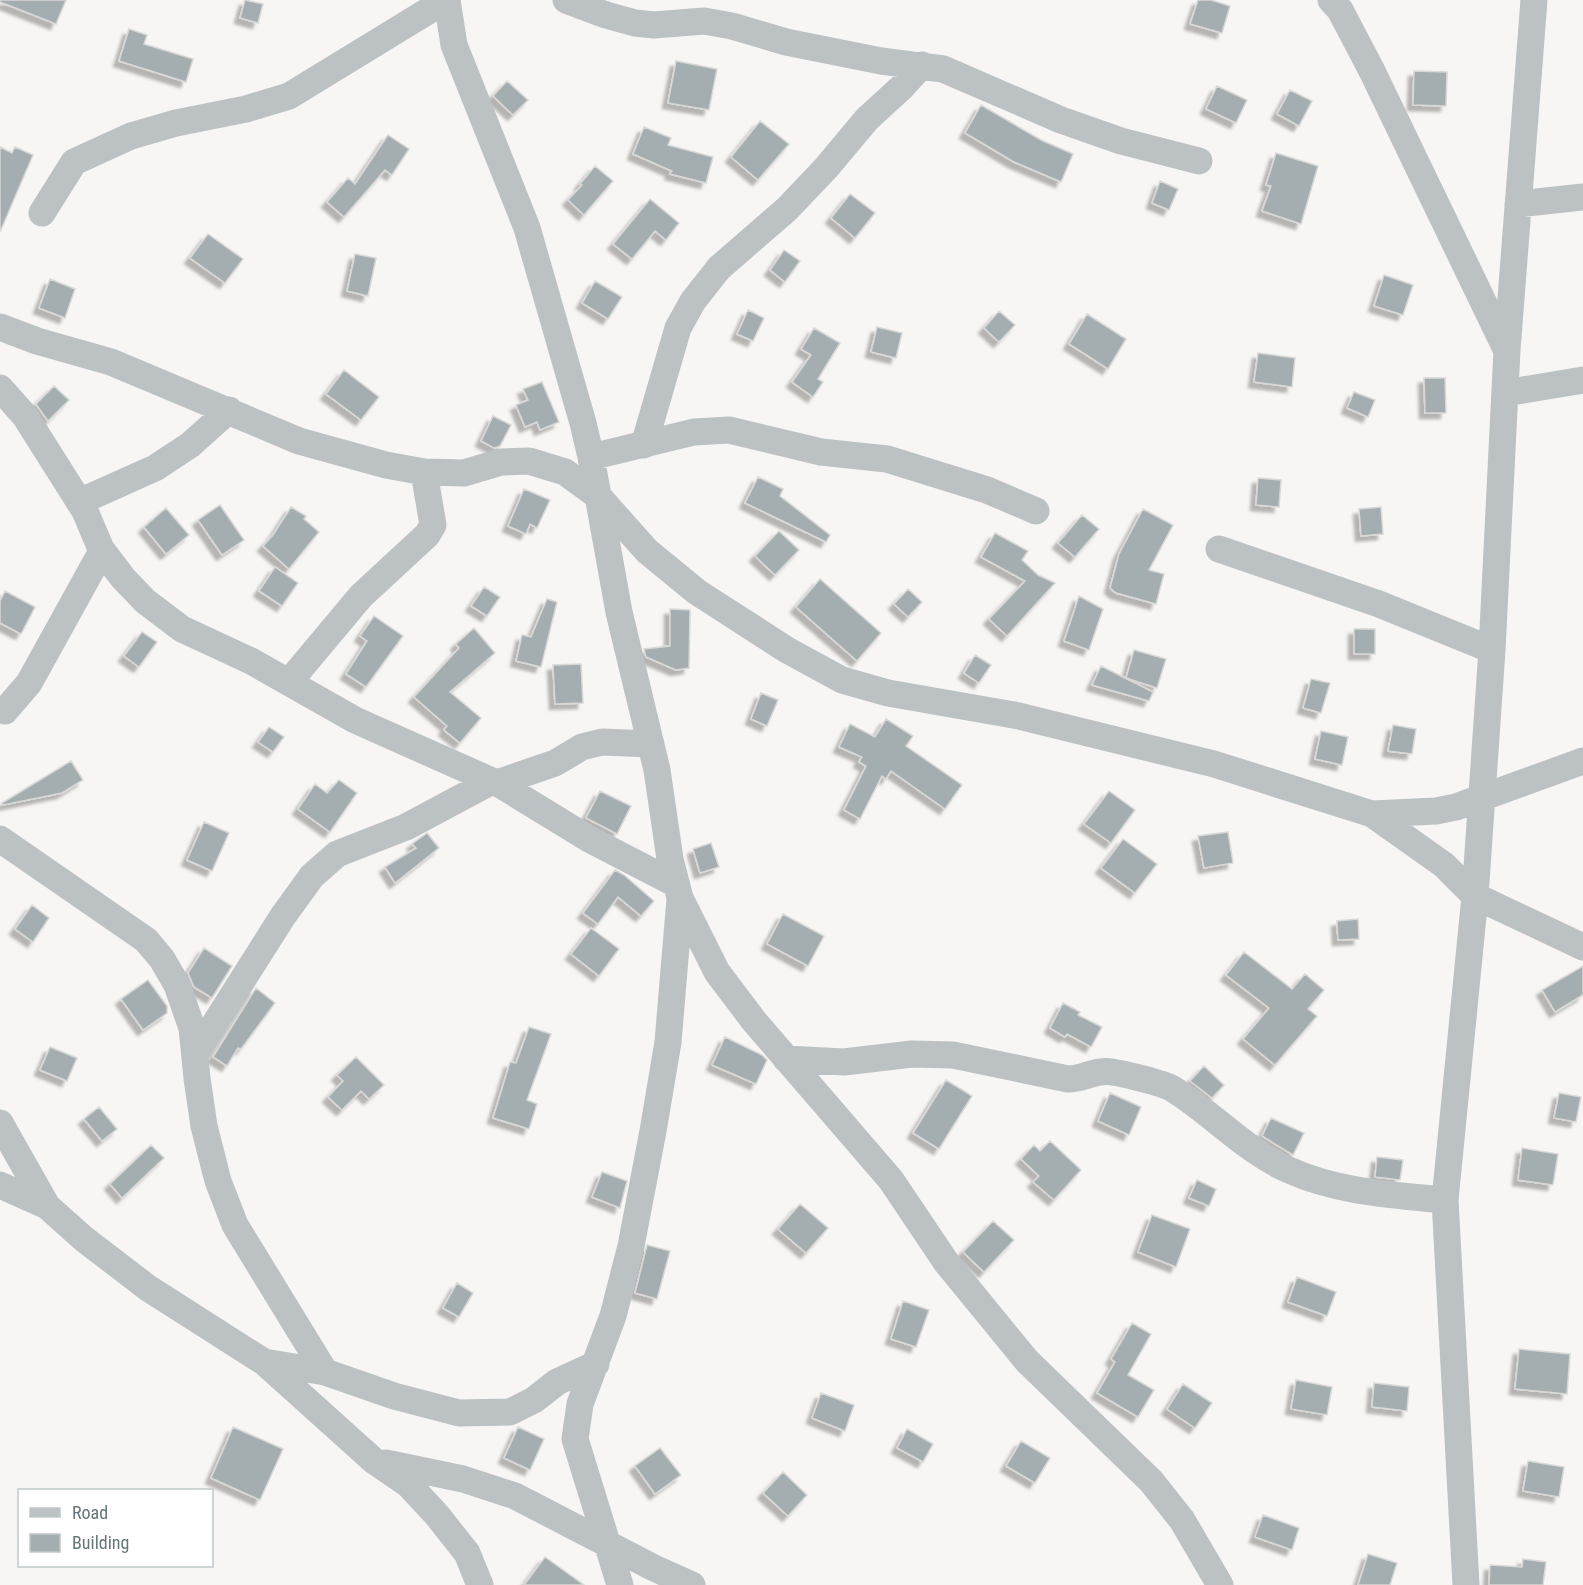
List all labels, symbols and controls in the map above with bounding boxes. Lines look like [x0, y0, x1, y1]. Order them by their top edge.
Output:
legend [18, 1489, 213, 1567]
text: Road [72, 1502, 108, 1523]
text: Building [72, 1532, 129, 1553]

